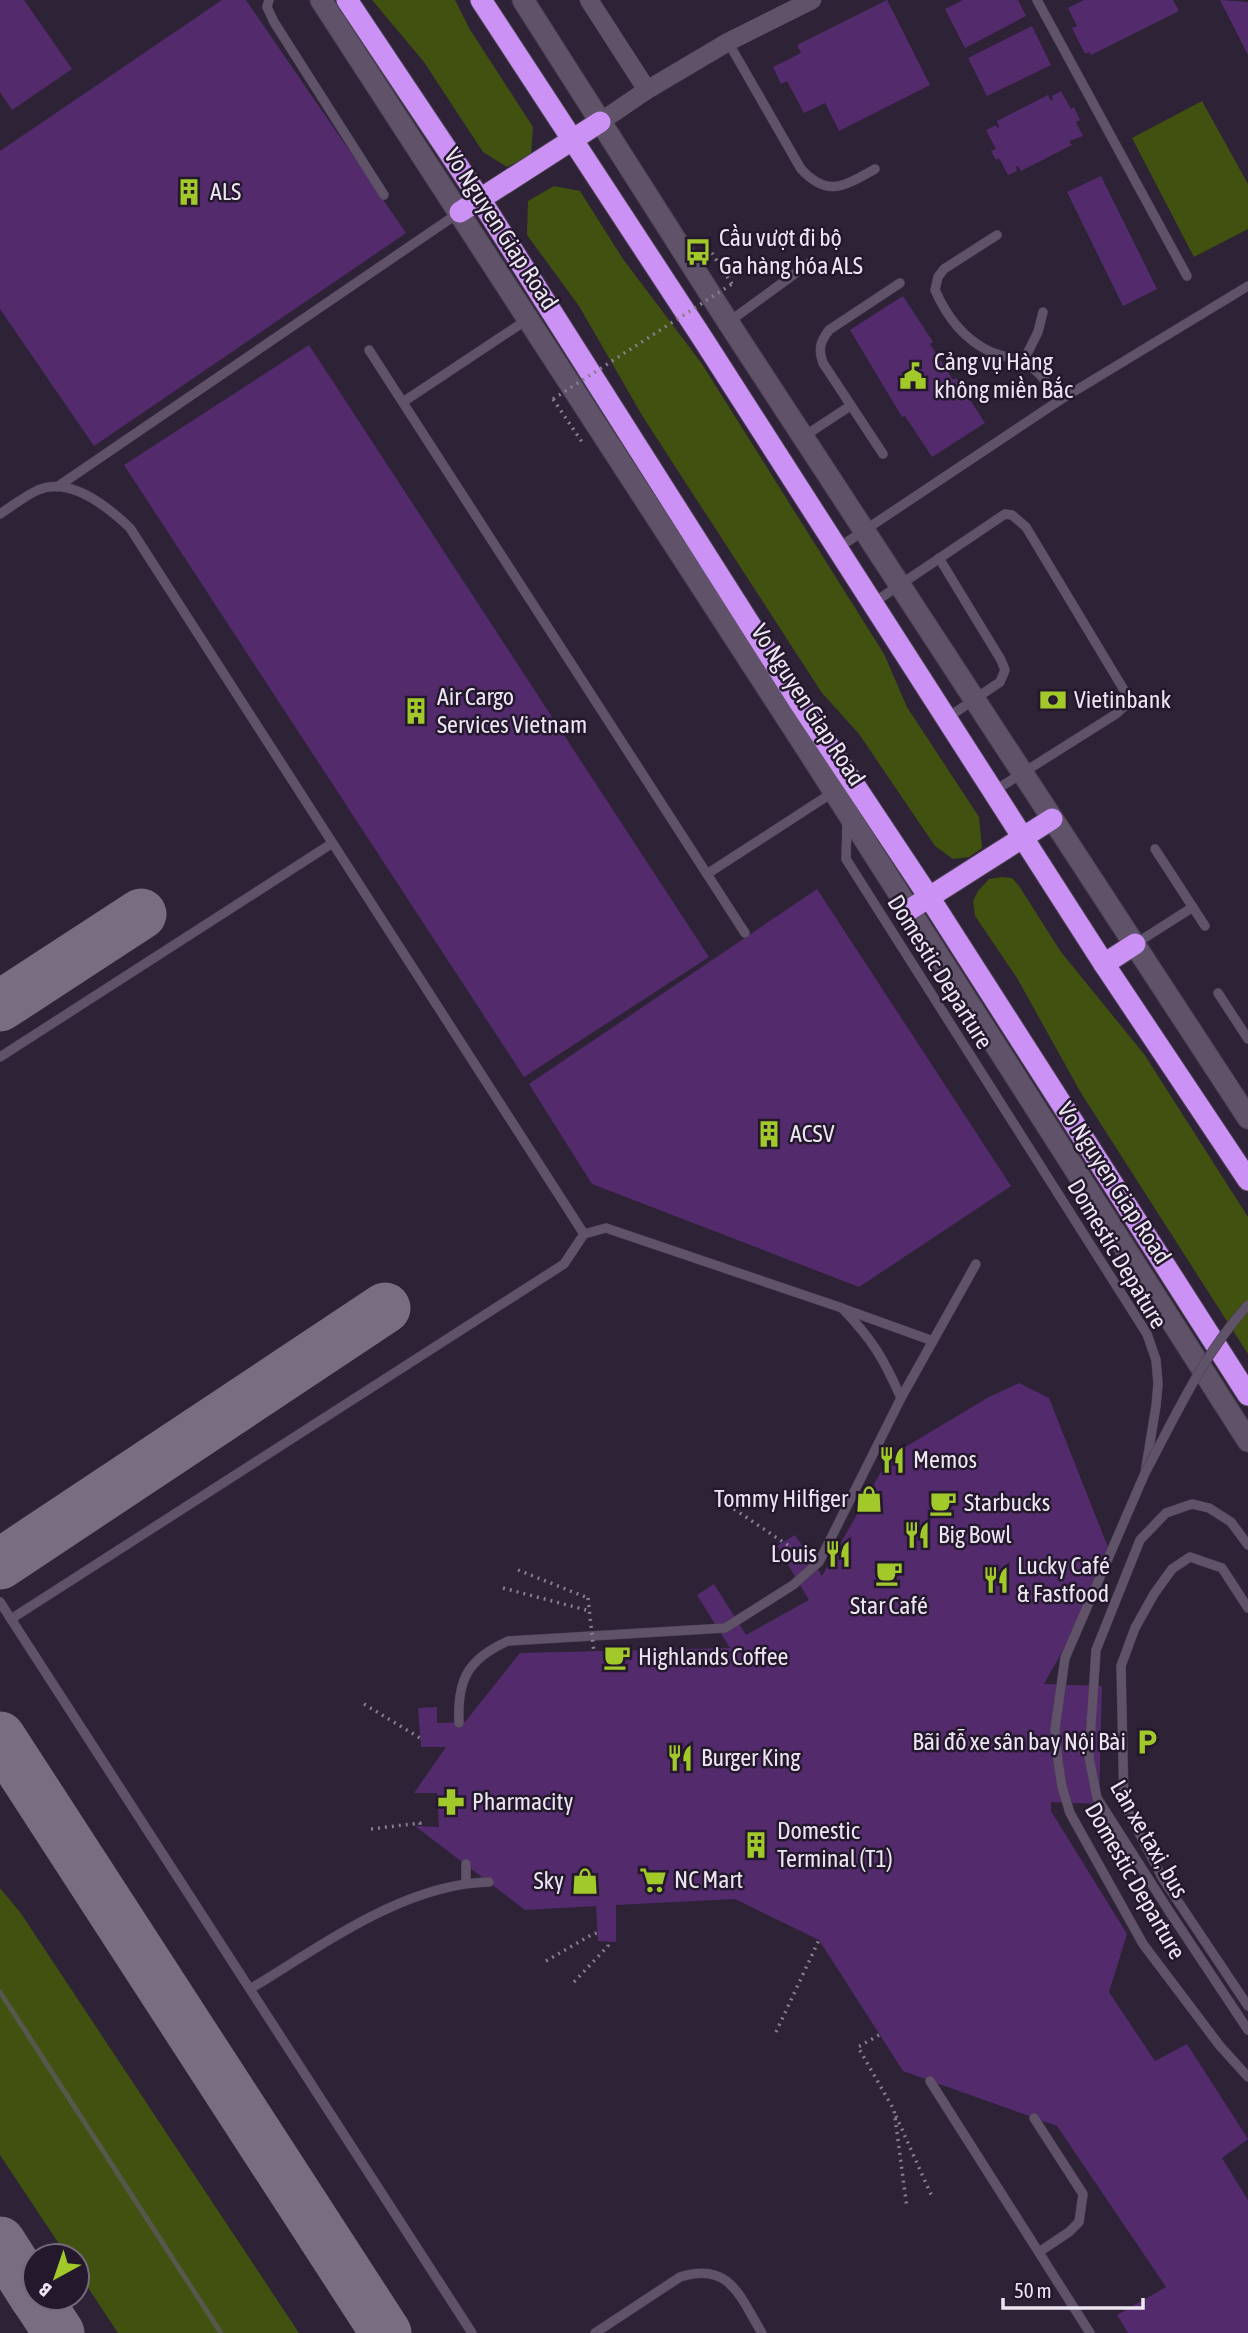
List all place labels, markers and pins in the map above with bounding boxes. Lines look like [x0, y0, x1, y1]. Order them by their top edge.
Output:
building icon: ALS [174, 177, 204, 207]
place label: ALS [210, 178, 241, 205]
place label: Cầu vượt đi bộ Ga hàng hóa ALS [719, 224, 863, 279]
bus stop icon: Cầu vượt đi bộ Ga hàng hóa ALS [683, 237, 713, 267]
place label: Cảng vụ Hàng không miền Bắc [934, 348, 1073, 403]
public building icon: Cảng vụ Hàng không miền Bắc [898, 361, 928, 391]
place label: Air Cargo Services Vietnam [437, 683, 587, 738]
bank icon: Vietinbank [1038, 685, 1068, 715]
place label: Vietinbank [1074, 686, 1171, 713]
building icon: Air Cargo Services Vietnam [401, 696, 431, 726]
building icon: ACSV [754, 1119, 784, 1149]
place label: ACSV [790, 1120, 835, 1147]
restaurant icon: Memos [877, 1445, 907, 1475]
place label: Memos [913, 1446, 977, 1473]
shop icon: Tommy Hilfiger [854, 1484, 884, 1514]
place label: Tommy Hilfiger [714, 1485, 849, 1512]
cafe icon: Starbucks [928, 1488, 958, 1518]
place label: Starbucks [964, 1489, 1050, 1516]
restaurant icon: Big Bowl [902, 1520, 932, 1550]
place label: Big Bowl [938, 1521, 1012, 1548]
restaurant icon: Louis [823, 1539, 853, 1569]
place label: Louis [771, 1540, 817, 1567]
place label: Lucky Café & Fastfood [1017, 1552, 1110, 1607]
cafe icon: Star Café [874, 1558, 904, 1588]
restaurant icon: Lucky Café & Fastfood [981, 1565, 1011, 1595]
place label: Star Café [850, 1592, 928, 1619]
cafe icon: Highlands Coffee [602, 1642, 632, 1672]
place label: Highlands Coffee [638, 1643, 788, 1670]
parking icon: Bãi đỗ xe sân bay Nội Bài [1132, 1727, 1162, 1757]
place label: Bãi đỗ xe sân bay Nội Bài [912, 1728, 1126, 1755]
restaurant icon: Burger King [665, 1743, 695, 1773]
place label: Burger King [701, 1744, 801, 1771]
pharmacy icon: Pharmacity [436, 1787, 466, 1817]
place label: Pharmacity [472, 1788, 573, 1815]
place label: Domestic Terminal (T1) [777, 1817, 893, 1872]
building icon: Domestic Terminal (T1) [741, 1830, 771, 1860]
supermarket icon: NC Mart [638, 1865, 668, 1895]
shop icon: Sky [570, 1866, 600, 1896]
place label: NC Mart [674, 1866, 743, 1893]
place label: Sky [533, 1867, 564, 1894]

